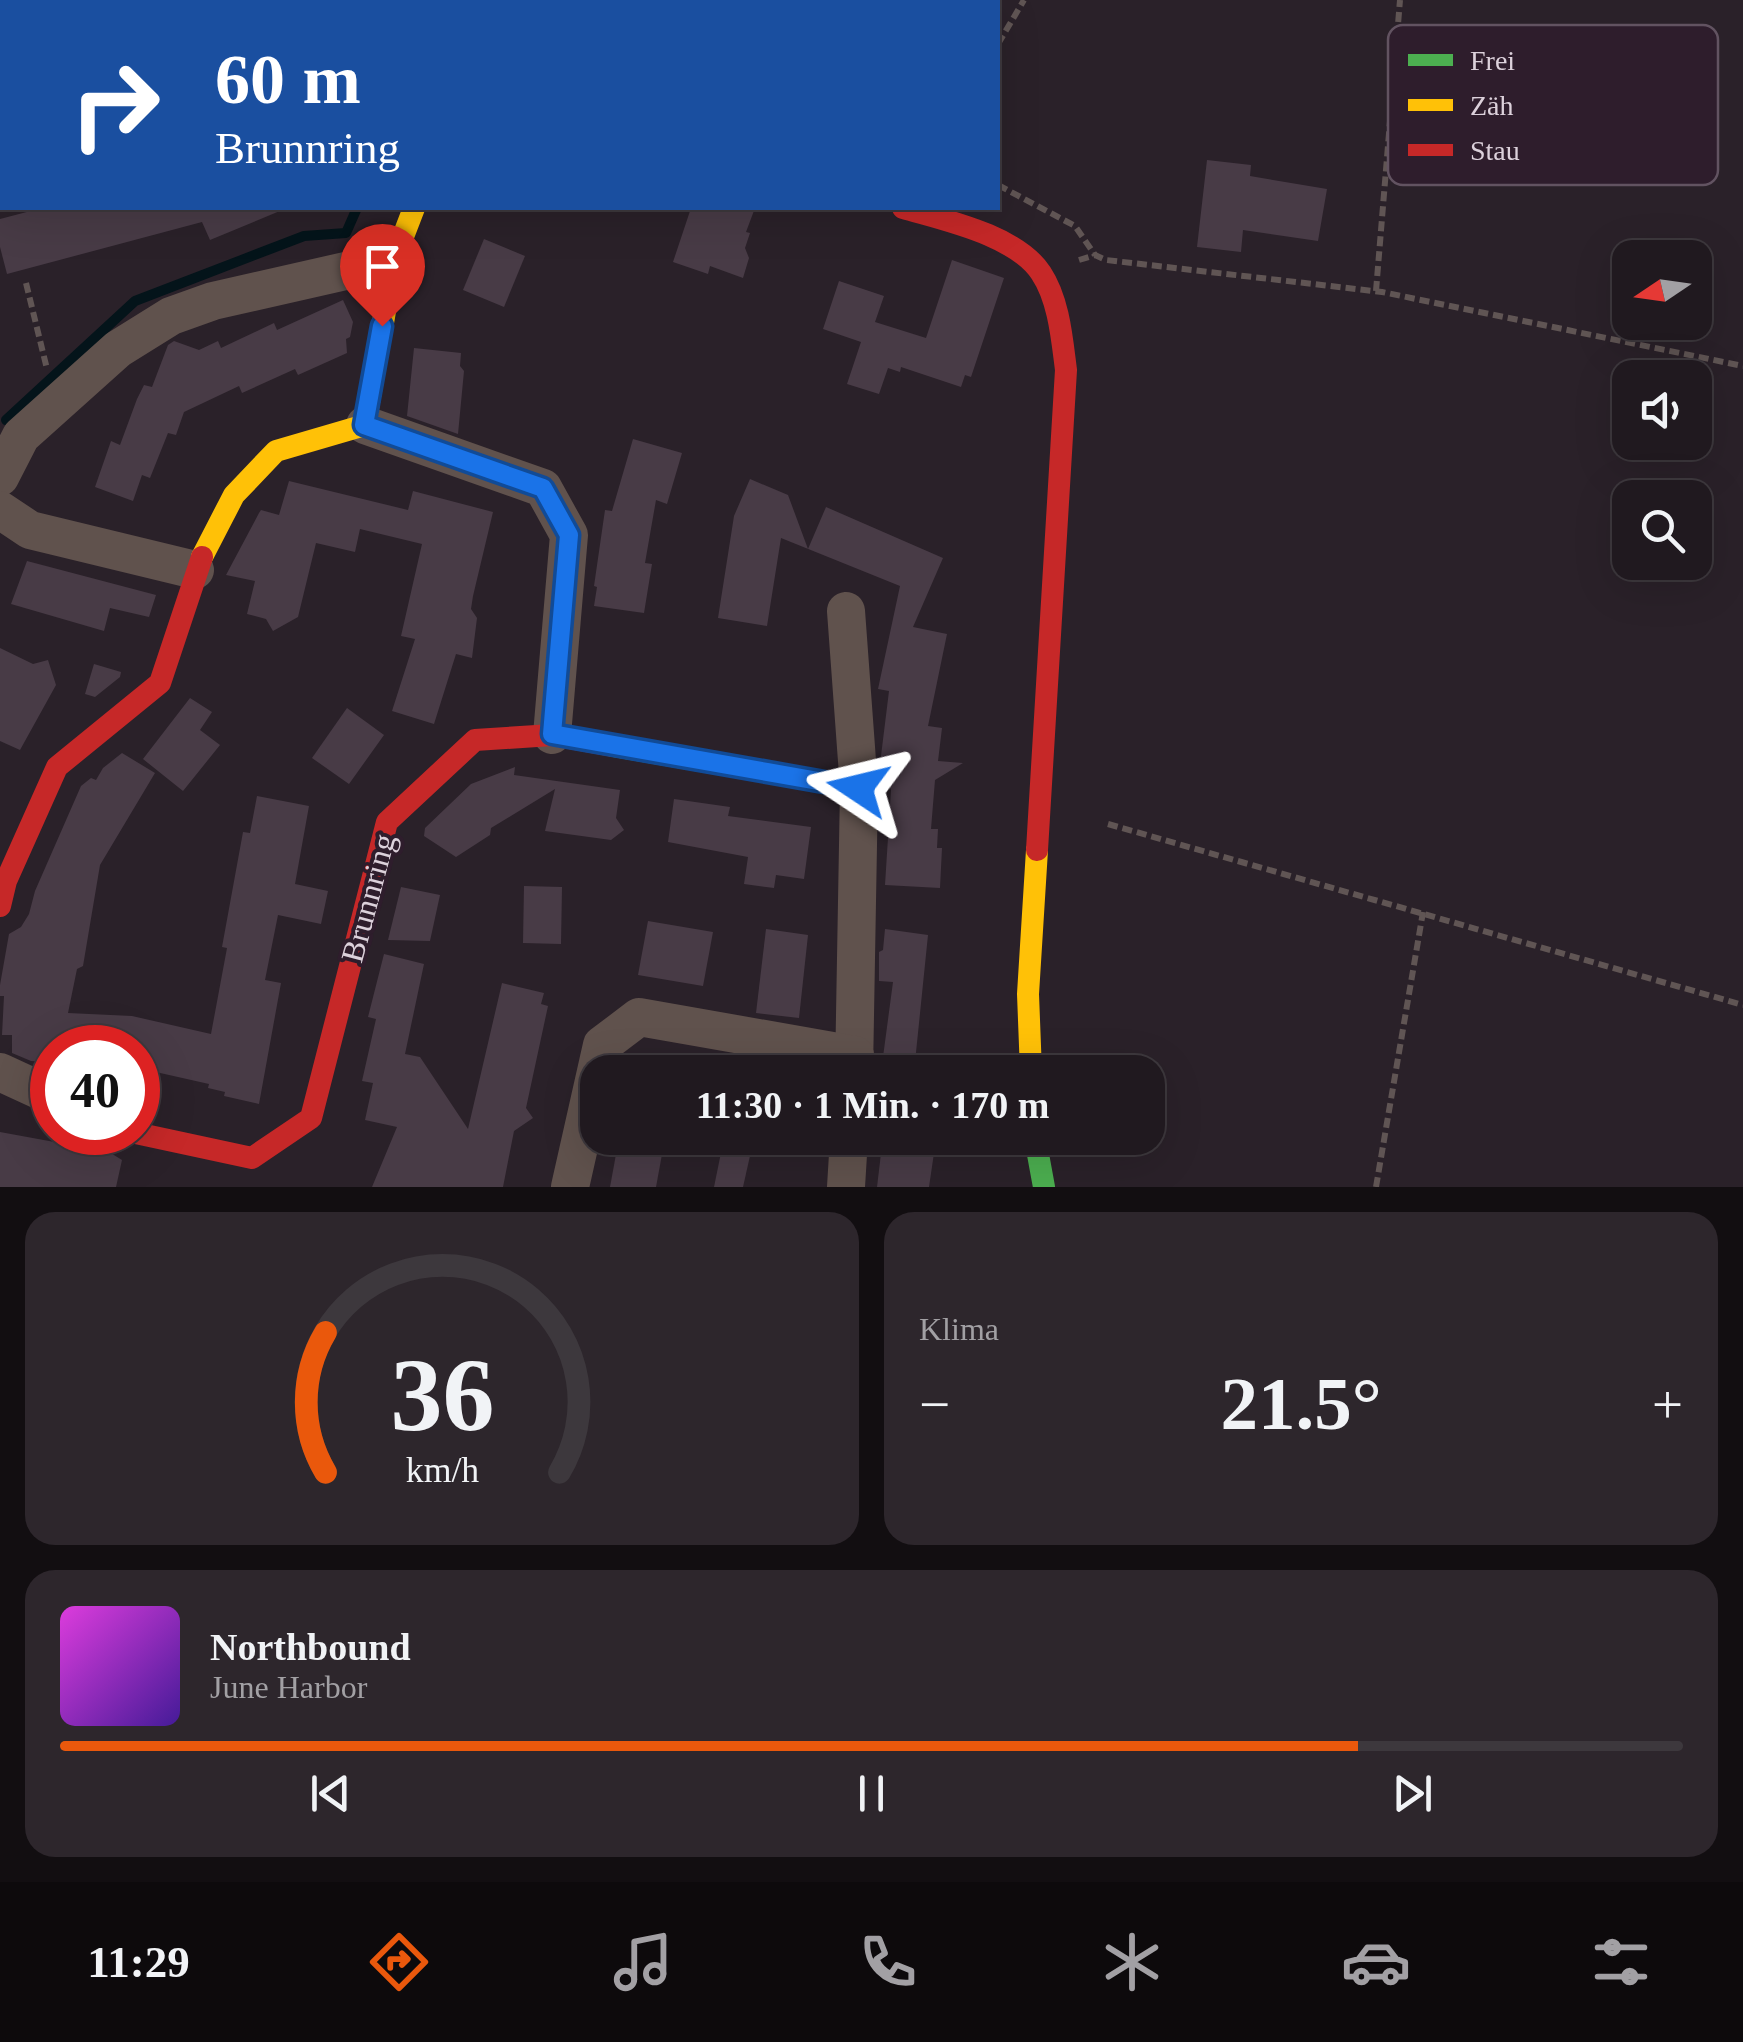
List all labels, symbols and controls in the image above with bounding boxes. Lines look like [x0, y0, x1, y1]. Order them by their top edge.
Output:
legend [1388, 25, 1718, 185]
icon: right [50, 40, 180, 170]
text: 60 m [215, 41, 361, 118]
text: Frei [1470, 45, 1515, 76]
text: Zäh [1470, 90, 1514, 121]
text: Brunnring [215, 123, 400, 173]
text: Stau [1470, 135, 1520, 166]
pin [340, 224, 425, 327]
icon: arrive [355, 239, 410, 294]
north arrow [1612, 240, 1712, 340]
map controls [1612, 240, 1712, 580]
button: sound [1612, 360, 1712, 460]
button: search [1612, 480, 1712, 580]
position arrow [806, 736, 910, 840]
street label: Brunnring [334, 830, 402, 966]
speed limit sign: 40 [30, 1025, 160, 1155]
text: 11:30 · 1 Min. · 170 m [696, 1084, 1049, 1126]
text: Klima [919, 1311, 999, 1347]
text: 36 [390, 1337, 494, 1452]
text: 21.5° [1220, 1362, 1382, 1445]
text: − [919, 1374, 950, 1435]
text: + [1652, 1374, 1683, 1435]
text: km/h [405, 1450, 479, 1490]
text: Northbound [210, 1626, 411, 1668]
text: June Harbor [210, 1669, 367, 1705]
icon: previous [303, 1766, 358, 1821]
icon: pause [844, 1766, 899, 1821]
icon: next [1385, 1766, 1440, 1821]
icon: directions [364, 1927, 434, 1997]
icon: music [608, 1927, 678, 1997]
icon: phone [853, 1927, 923, 1997]
icon: climate [1097, 1927, 1167, 1997]
icon: car [1341, 1927, 1411, 1997]
icon: filters [1586, 1927, 1656, 1997]
text: 11:29 [87, 1937, 190, 1987]

